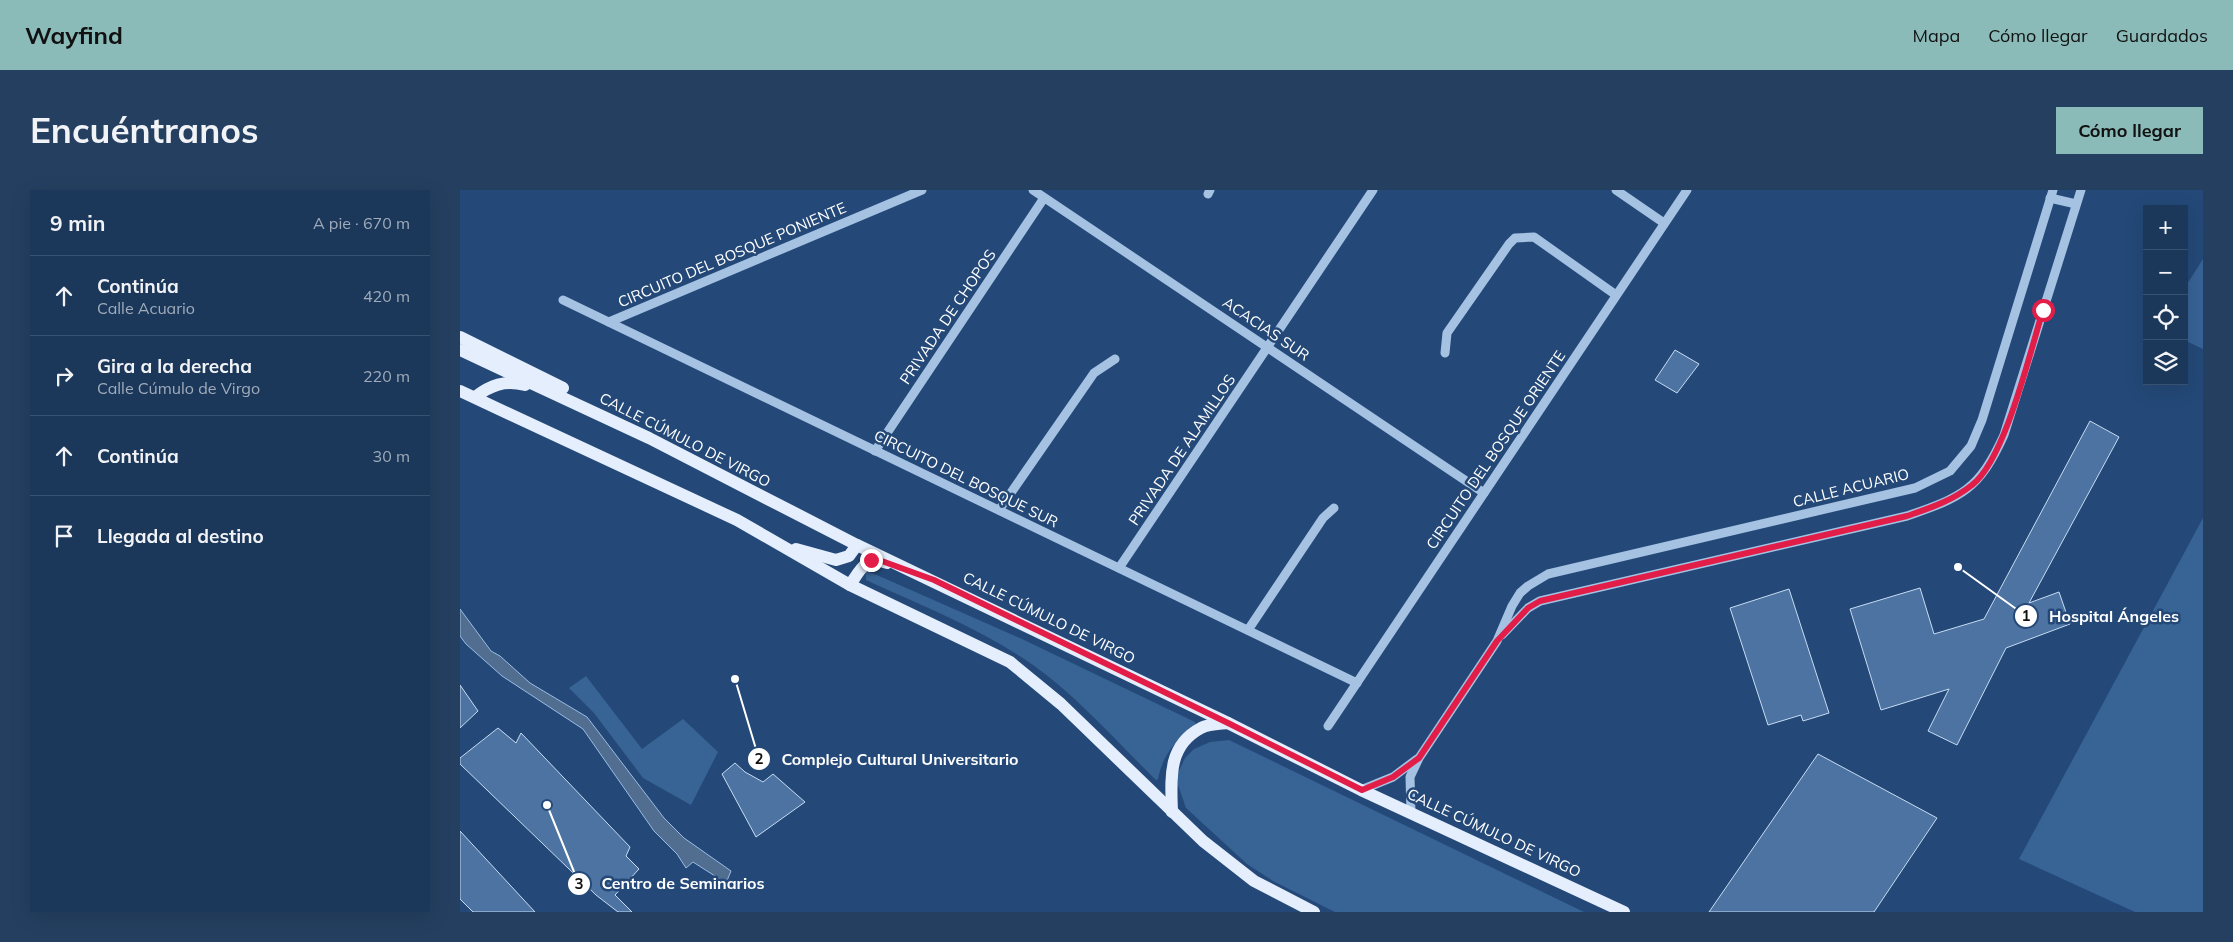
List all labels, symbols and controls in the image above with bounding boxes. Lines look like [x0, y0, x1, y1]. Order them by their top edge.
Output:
text: Wayfind [25, 20, 123, 50]
text: Mapa [1912, 24, 1960, 47]
text: Cómo llegar [1988, 24, 2088, 47]
text: Guardados [2116, 24, 2208, 47]
button: Cómo llegar [2056, 107, 2203, 154]
text: Encuéntranos [30, 108, 259, 152]
street label: CIRCUITO DEL BOSQUE PONIENTE [615, 198, 849, 311]
map controls [2143, 205, 2188, 385]
button: + [2143, 205, 2188, 250]
text: 9 min [50, 210, 105, 236]
text: A pie · 670 m [313, 213, 410, 233]
street label: PRIVADA DE CHOPOS [895, 246, 1000, 388]
button: − [2143, 250, 2188, 295]
text: Continúa [97, 274, 179, 298]
icon: ahead [50, 282, 78, 310]
text: 420 m [363, 286, 410, 306]
street label: ACACIAS SUR [1219, 293, 1313, 365]
button: locate [2143, 295, 2188, 340]
text: Calle Acuario [97, 298, 195, 318]
route start [2032, 299, 2055, 322]
button: layers [2143, 340, 2188, 385]
street label: CIRCUITO DEL BOSQUE ORIENTE [1422, 347, 1569, 553]
text: Gira a la derecha [97, 354, 252, 378]
icon: right [50, 362, 78, 390]
text: 220 m [363, 366, 410, 386]
street label: PRIVADA DE ALAMILLOS [1124, 371, 1239, 529]
text: Calle Cúmulo de Virgo [97, 378, 260, 398]
street label: CALLE CÚMULO DE VIRGO [597, 388, 774, 491]
street label: CIRCUITO DEL BOSQUE SUR [871, 426, 1061, 532]
icon: ahead [50, 442, 78, 470]
text: Continúa [97, 444, 179, 468]
text: 30 m [373, 446, 410, 466]
street label: CALLE ACUARIO [1791, 464, 1911, 511]
icon: arrive [50, 522, 78, 550]
text: Llegada al destino [97, 524, 264, 548]
route end [860, 549, 883, 572]
street label: CALLE CÚMULO DE VIRGO [960, 567, 1139, 668]
callout: Hospital Ángeles [2014, 601, 2189, 632]
text: 1 [2021, 606, 2031, 625]
text: Hospital Ángeles [2049, 606, 2179, 626]
callout: Complejo Cultural Universitario [746, 743, 1028, 774]
text: 2 [754, 749, 764, 768]
text: Complejo Cultural Universitario [781, 749, 1019, 769]
street label: CALLE CÚMULO DE VIRGO [1404, 784, 1584, 881]
callout: Centro de Seminarios [567, 868, 775, 899]
text: Centro de Seminarios [601, 873, 765, 893]
text: 3 [574, 874, 584, 893]

